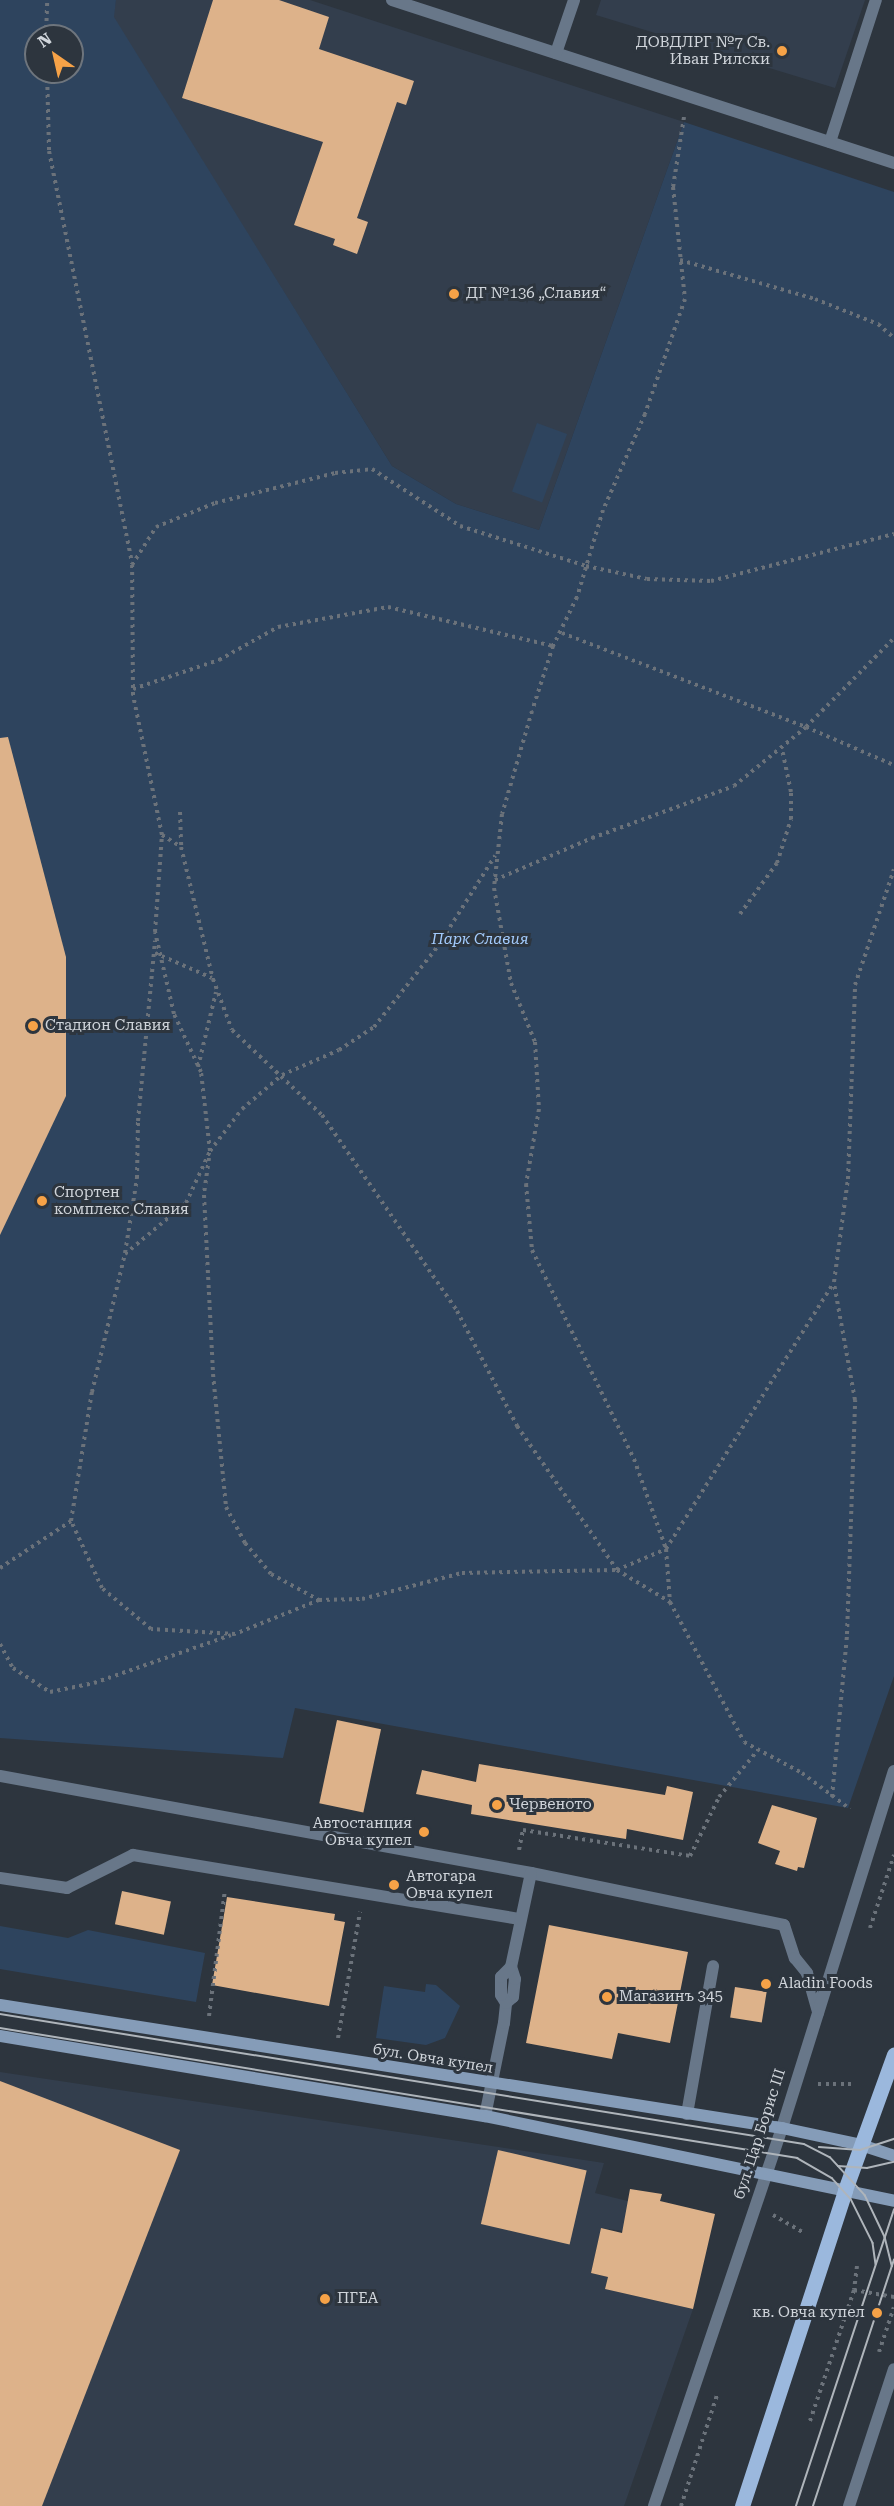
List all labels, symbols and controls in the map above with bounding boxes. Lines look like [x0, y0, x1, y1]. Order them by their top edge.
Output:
north arrow [24, 24, 84, 84]
text: N [34, 29, 55, 52]
place label: ДОВДЛРГ №7 Св. Иван Рилски [636, 33, 770, 68]
marker: ДОВДЛРГ №7 Св. Иван Рилски [775, 44, 789, 58]
place label: ДГ №136 „Славия“ [466, 285, 606, 303]
marker: ДГ №136 „Славия“ [447, 287, 461, 301]
park label: Парк Славия [431, 931, 529, 949]
place label: Стадион Славия [45, 1017, 170, 1035]
marker: Стадион Славия [26, 1019, 40, 1033]
place label: Спортен комплекс Славия [54, 1183, 189, 1218]
marker: Спортен комплекс Славия [35, 1194, 49, 1208]
place label: Червеното [509, 1796, 592, 1814]
marker: Червеното [490, 1798, 504, 1812]
place label: Автостанция Овча купел [313, 1814, 412, 1849]
marker: Автостанция Овча купел [417, 1825, 431, 1839]
place label: Автогара Овча купел [406, 1867, 493, 1902]
marker: Автогара Овча купел [387, 1878, 401, 1892]
place label: Aladin Foods [778, 1975, 873, 1993]
marker: Aladin Foods [759, 1977, 773, 1991]
place label: Магазинъ 345 [619, 1988, 723, 2006]
marker: Магазинъ 345 [600, 1990, 614, 2004]
street label: бул. Овча купел [372, 2041, 494, 2077]
street label: бул. Цар Борис III [730, 2066, 790, 2202]
place label: ПГЕА [337, 2290, 378, 2308]
marker: ПГЕА [318, 2292, 332, 2306]
place label: кв. Овча купел [752, 2304, 865, 2322]
marker: кв. Овча купел [870, 2306, 884, 2320]

